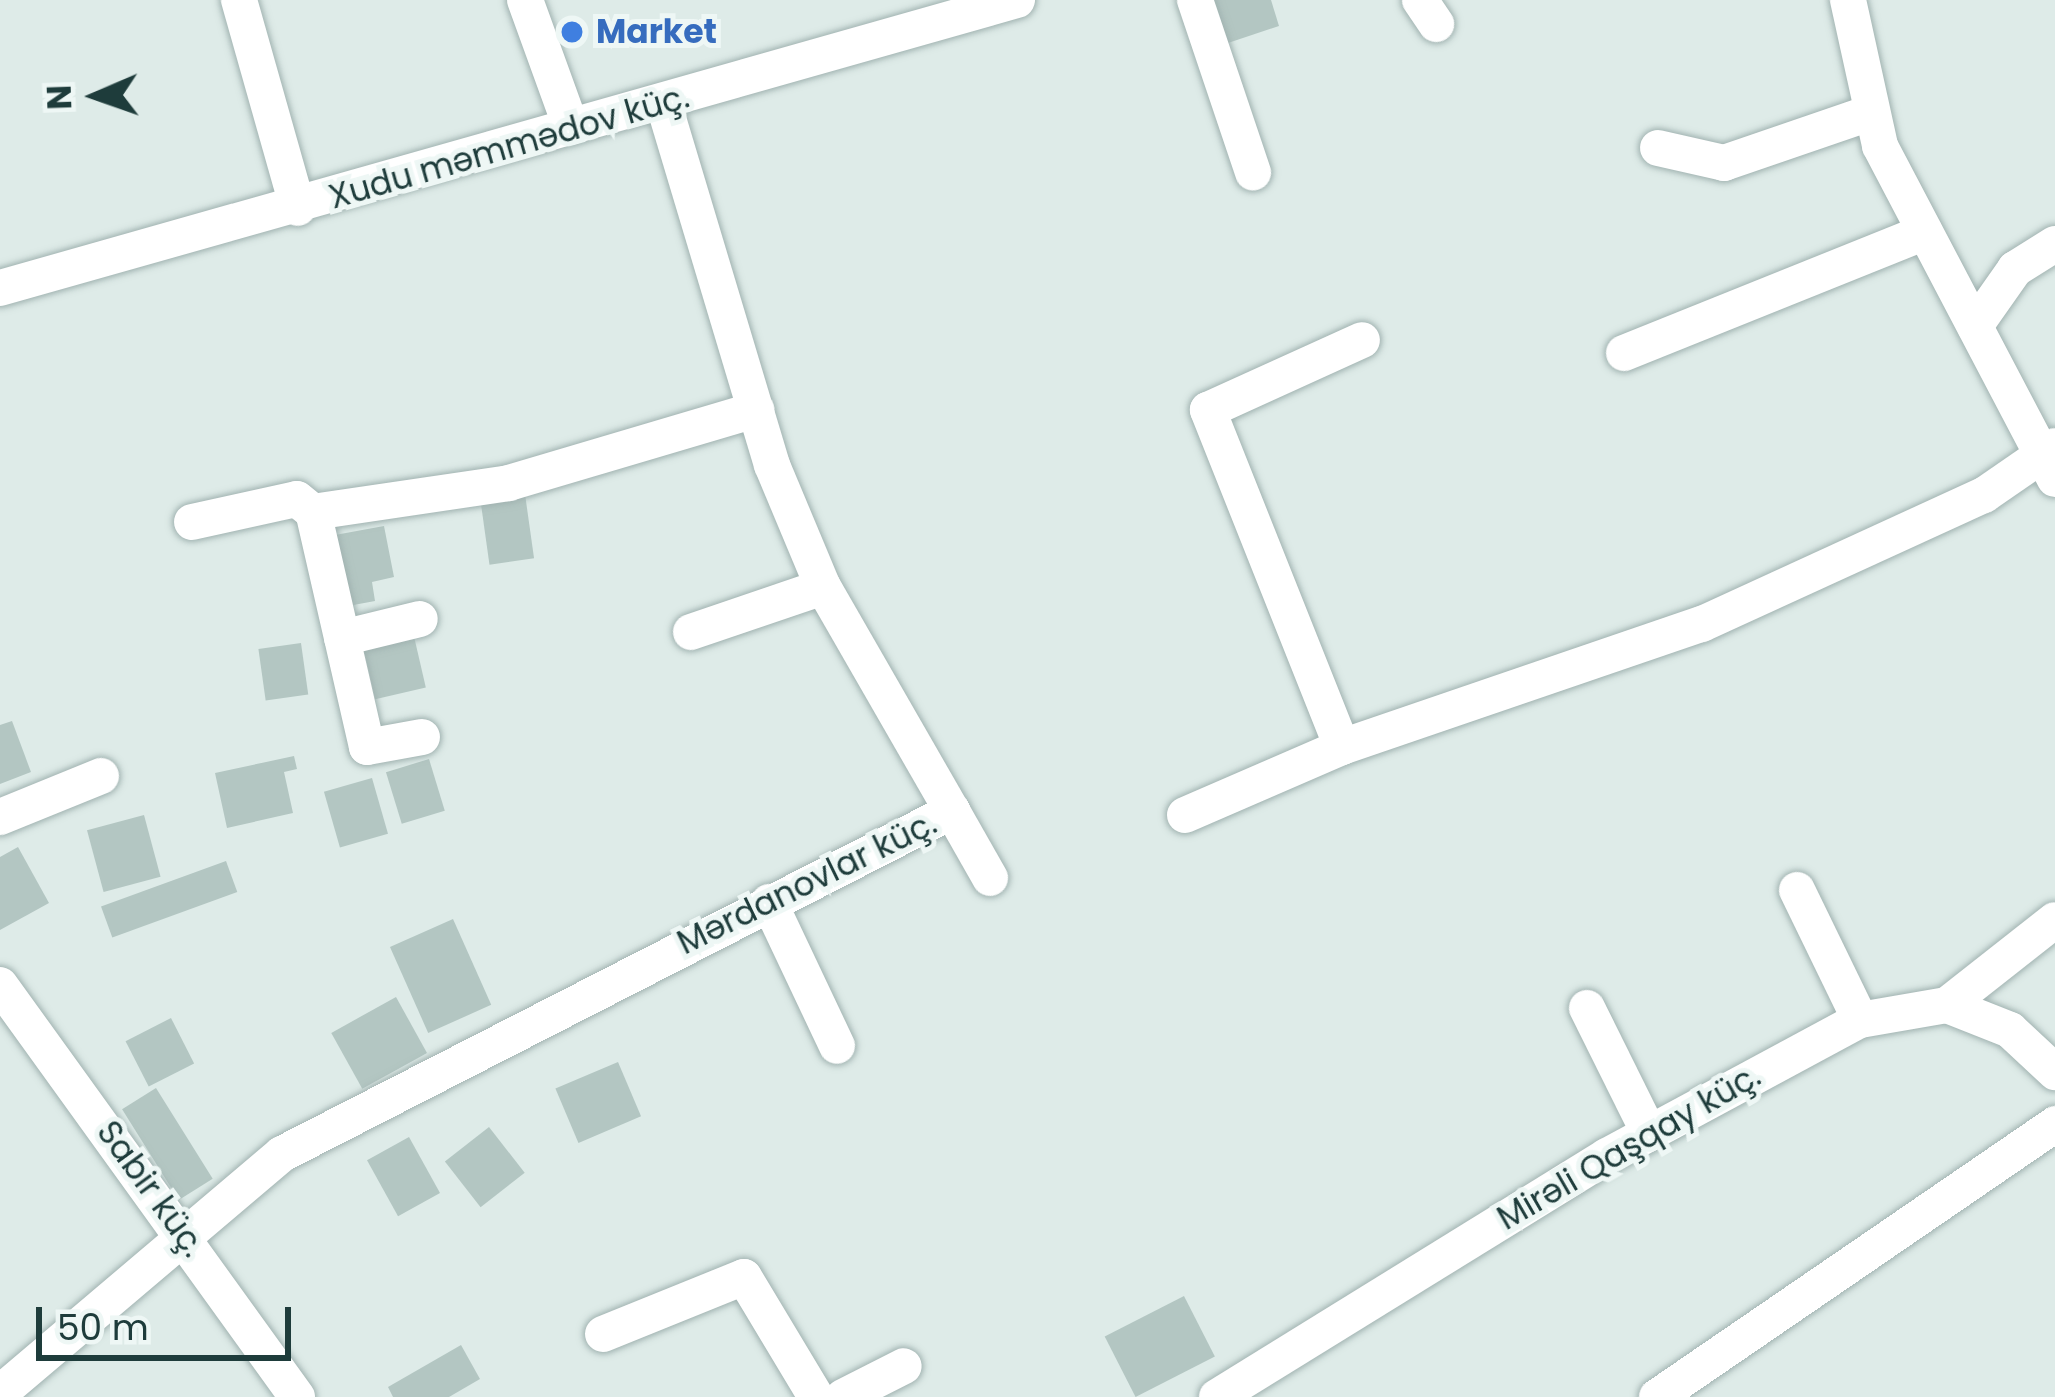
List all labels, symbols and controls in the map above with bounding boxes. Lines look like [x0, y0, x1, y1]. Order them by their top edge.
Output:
place label: Market [596, 12, 717, 52]
marker: Market [559, 19, 585, 45]
north arrow [36, 36, 156, 156]
street label: Xudu məmmədov küç. [324, 77, 694, 217]
text: N [36, 84, 83, 111]
street label: Mərdanovlar küç. [671, 803, 943, 963]
street label: Mirəli Qaşqay küç. [1491, 1056, 1767, 1238]
street label: Sabir küç. [88, 1113, 214, 1265]
scale bar [42, 1283, 297, 1357]
text: 50 m [57, 1302, 149, 1353]

